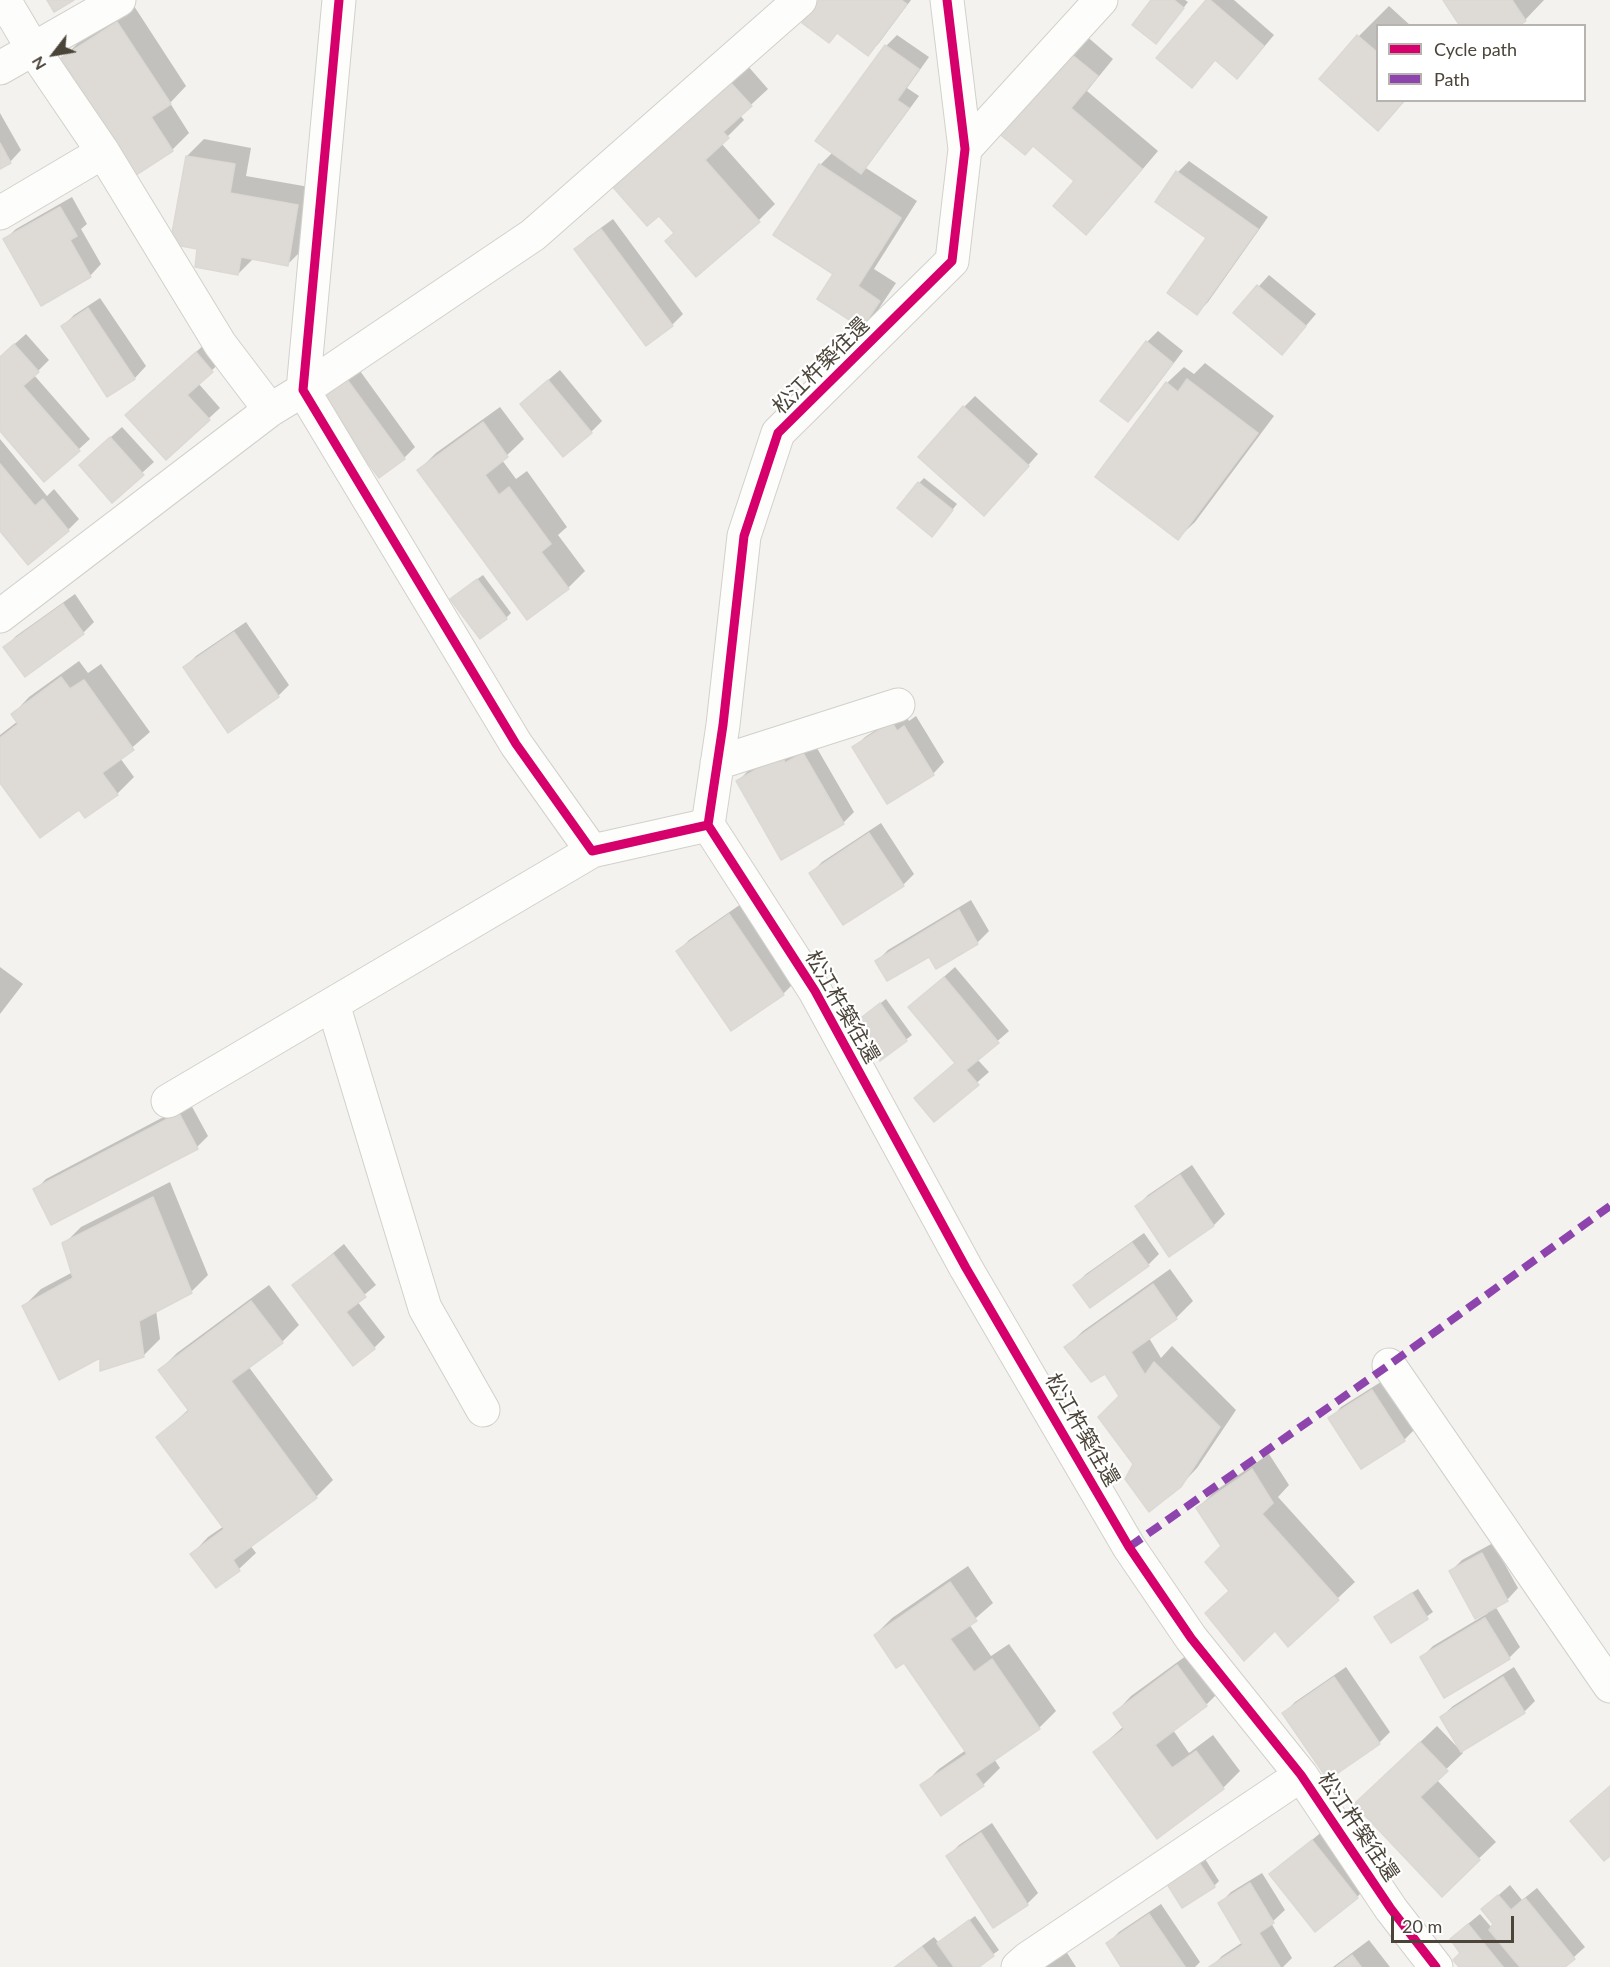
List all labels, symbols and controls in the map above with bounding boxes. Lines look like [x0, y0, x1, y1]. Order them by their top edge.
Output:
north arrow [24, 24, 84, 84]
legend [1376, 24, 1586, 102]
text: Cycle path [1434, 38, 1517, 60]
text: N [27, 53, 49, 74]
text: Path [1434, 68, 1470, 90]
street label: 松江杵築往還 [768, 313, 874, 419]
street label: 松江杵築往還 [800, 946, 884, 1068]
street label: 松江杵築往還 [1040, 1369, 1124, 1491]
street label: 松江杵築往還 [1312, 1768, 1404, 1886]
scale bar [1394, 1904, 1517, 1942]
text: 20 m [1402, 1915, 1442, 1937]

